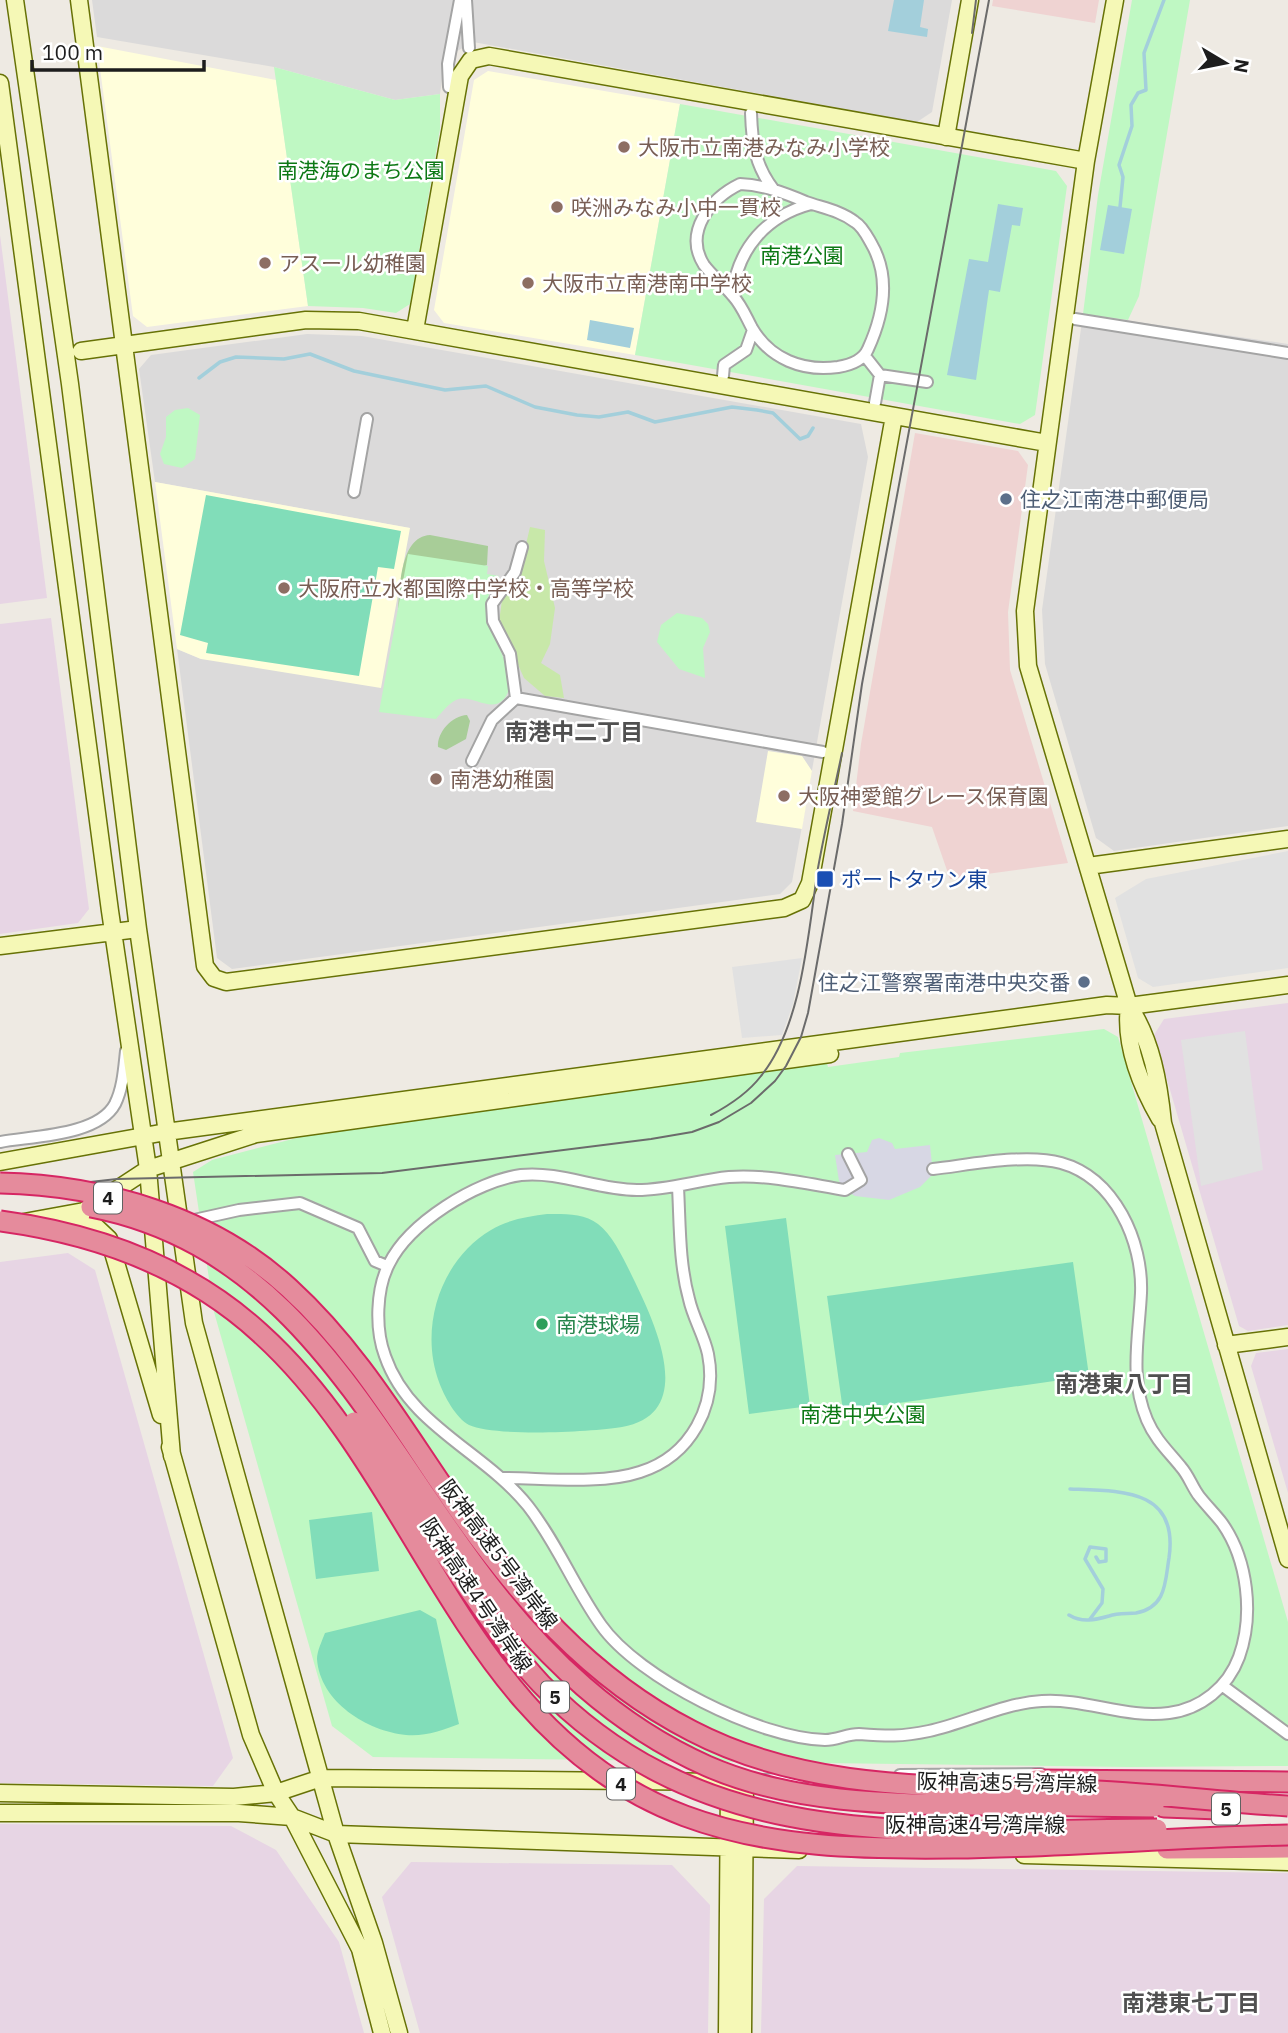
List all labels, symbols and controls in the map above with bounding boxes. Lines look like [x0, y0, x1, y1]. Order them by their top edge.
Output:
scale bar [32, 28, 203, 72]
north arrow [1190, 28, 1260, 98]
text: 100 m [42, 38, 103, 66]
text: N [1229, 57, 1255, 75]
place label: 大阪市立南港みなみ小学校 [638, 133, 890, 161]
marker: 大阪市立南港みなみ小学校 [616, 139, 632, 155]
park label: 南港海のまち公園 [277, 156, 445, 184]
place label: 咲洲みなみ小中一貫校 [571, 193, 781, 221]
marker: 咲洲みなみ小中一貫校 [549, 199, 565, 215]
park label: 南港公園 [760, 241, 844, 269]
place label: アスール幼稚園 [279, 249, 426, 277]
marker: アスール幼稚園 [257, 255, 273, 271]
place label: 大阪市立南港南中学校 [542, 269, 752, 297]
marker: 大阪市立南港南中学校 [520, 275, 536, 291]
place label: 住之江南港中郵便局 [1020, 485, 1209, 513]
marker: 住之江南港中郵便局 [998, 491, 1014, 507]
place label: 大阪府立水都国際中学校・高等学校 [298, 574, 634, 602]
marker: 大阪府立水都国際中学校・高等学校 [276, 580, 292, 596]
district label: 南港中二丁目 [505, 716, 643, 746]
place label: 南港幼稚園 [450, 765, 555, 793]
marker: 南港幼稚園 [428, 771, 444, 787]
place label: 大阪神愛館グレース保育園 [798, 782, 1049, 810]
marker: 大阪神愛館グレース保育園 [776, 788, 792, 804]
place label: ポートタウン東 [841, 865, 988, 893]
marker: ポートタウン東 [815, 869, 835, 889]
place label: 住之江警察署南港中央交番 [818, 968, 1070, 996]
marker: 住之江警察署南港中央交番 [1076, 974, 1092, 990]
road number: 4 [94, 1182, 122, 1214]
place label: 南港球場 [556, 1310, 640, 1338]
marker: 南港球場 [534, 1316, 550, 1332]
district label: 南港東八丁目 [1055, 1368, 1193, 1398]
park label: 南港中央公園 [800, 1400, 926, 1428]
street label: 阪神高速5号湾岸線 [433, 1473, 565, 1635]
street label: 阪神高速4号湾岸線 [415, 1512, 539, 1678]
road number: 5 [541, 1681, 569, 1712]
street label: 阪神高速5号湾岸線 [916, 1766, 1098, 1798]
road number: 4 [607, 1768, 635, 1800]
road number: 5 [1212, 1794, 1240, 1825]
street label: 阪神高速4号湾岸線 [885, 1810, 1065, 1838]
district label: 南港東七丁目 [1122, 1987, 1260, 2017]

